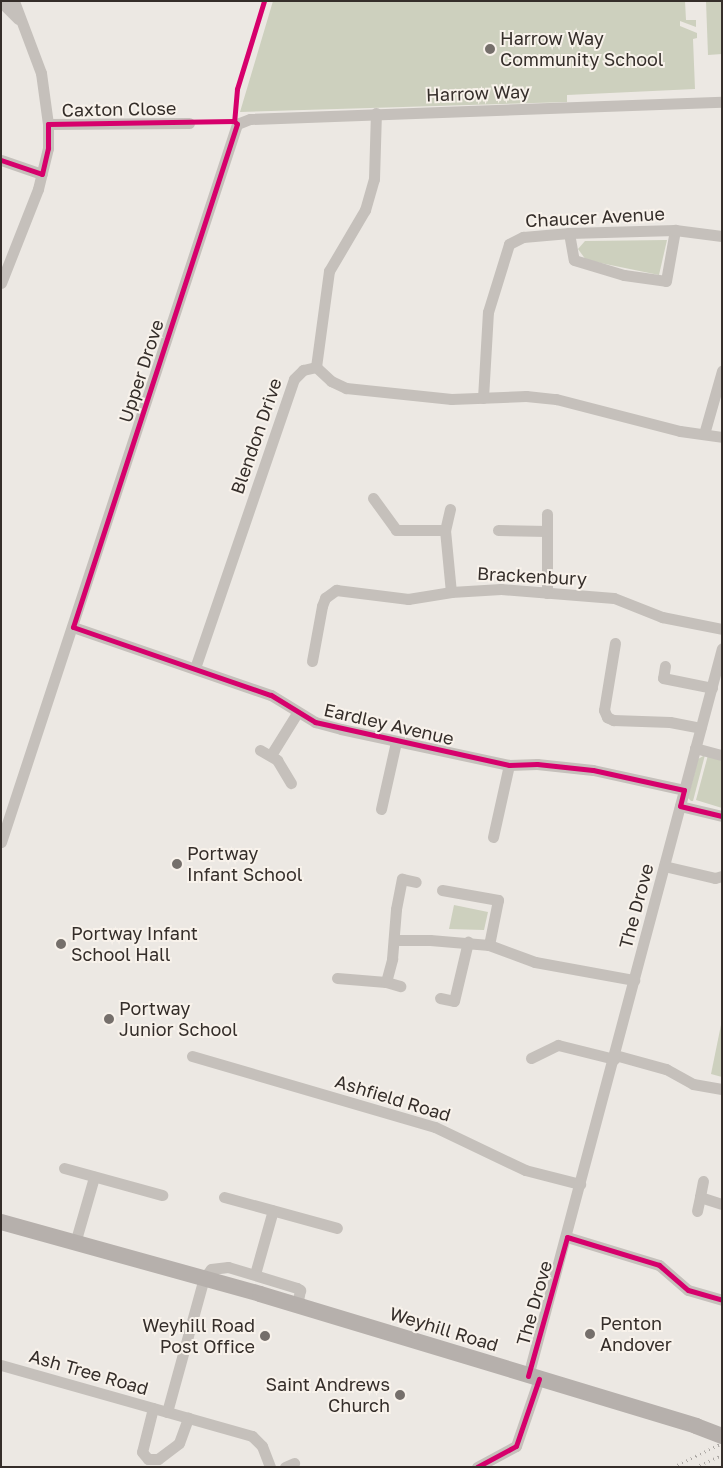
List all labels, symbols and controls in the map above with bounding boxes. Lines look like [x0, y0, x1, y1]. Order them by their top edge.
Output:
place label: Harrow Way Community School [500, 28, 664, 70]
marker: Harrow Way Community School [484, 43, 496, 55]
street label: Harrow Way [426, 80, 530, 106]
street label: Caxton Close [61, 97, 177, 121]
street label: Chaucer Avenue [525, 203, 665, 231]
street label: Upper Drove [114, 317, 168, 425]
street label: Blendon Drive [226, 375, 286, 497]
street label: Brackenbury [477, 562, 587, 590]
street label: Eardley Avenue [322, 699, 456, 749]
place label: Portway Infant School [187, 843, 302, 886]
marker: Portway Infant School [171, 858, 183, 870]
street label: The Drove [614, 861, 658, 951]
place label: Portway Infant School Hall [71, 923, 198, 966]
marker: Portway Infant School Hall [55, 938, 67, 950]
place label: Portway Junior School [119, 998, 238, 1040]
marker: Portway Junior School [103, 1013, 115, 1025]
street label: Ashfield Road [333, 1070, 453, 1126]
street label: The Drove [512, 1258, 556, 1348]
street label: Weyhill Road [387, 1302, 501, 1356]
place label: Penton Andover [600, 1313, 672, 1356]
place label: Weyhill Road Post Office [142, 1315, 255, 1358]
marker: Penton Andover [584, 1328, 596, 1340]
marker: Weyhill Road Post Office [259, 1330, 271, 1342]
street label: Ash Tree Road [27, 1345, 151, 1399]
place label: Saint Andrews Church [265, 1374, 390, 1416]
marker: Saint Andrews Church [394, 1389, 406, 1401]

